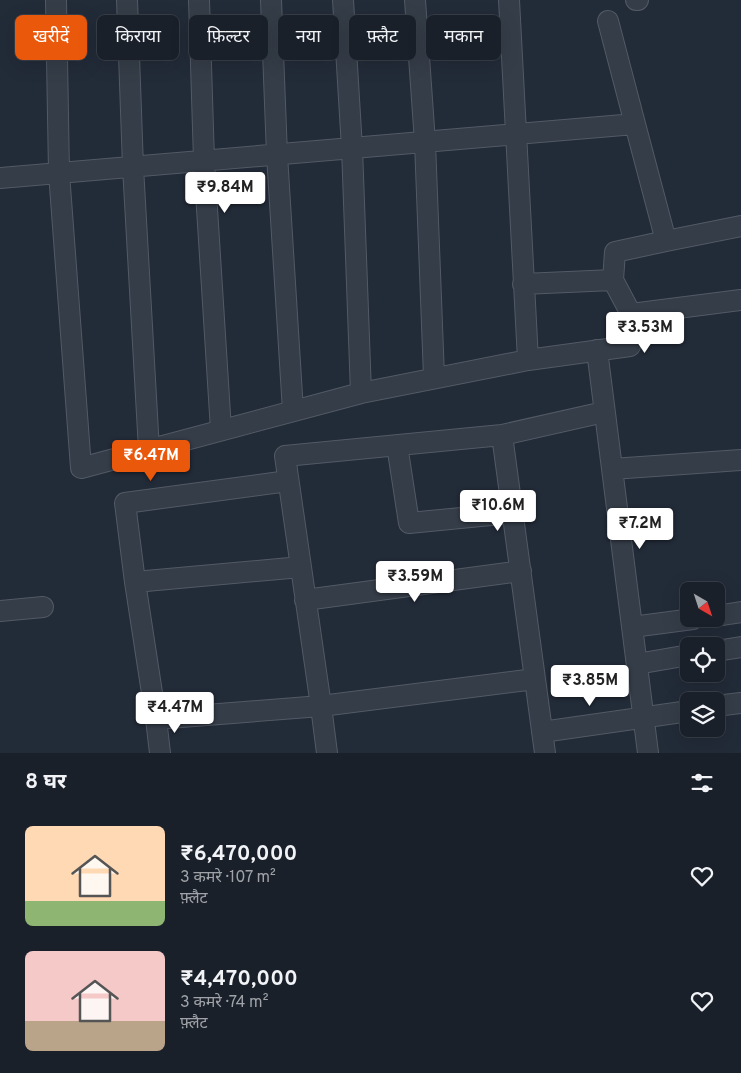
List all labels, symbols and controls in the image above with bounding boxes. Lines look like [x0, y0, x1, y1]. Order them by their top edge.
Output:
chip: खरीदें [15, 15, 87, 60]
chip: किराया [97, 15, 179, 60]
chip: फ़िल्टर [189, 15, 268, 60]
chip: नया [278, 15, 339, 60]
chip: फ़्लैट [349, 15, 416, 60]
chip: मकान [426, 15, 501, 60]
pin: ₹9.84M [184, 172, 266, 214]
text: ₹9.84M [196, 178, 254, 198]
pin: ₹3.53M [604, 312, 686, 354]
text: ₹3.53M [617, 318, 673, 338]
pin: ₹6.47M [110, 440, 192, 482]
text: ₹6.47M [123, 446, 179, 466]
pin: ₹10.6M [457, 490, 539, 532]
text: ₹10.6M [471, 496, 525, 516]
pin: ₹7.2M [605, 508, 675, 550]
text: ₹7.2M [618, 514, 662, 534]
pin: ₹3.59M [374, 560, 456, 603]
text: ₹3.59M [387, 567, 443, 587]
north arrow [680, 582, 725, 628]
map controls [680, 582, 725, 737]
button: locate [680, 637, 725, 682]
pin: ₹3.85M [549, 664, 631, 707]
text: ₹3.85M [562, 671, 618, 691]
pin: ₹4.47M [134, 692, 216, 734]
button: layers [680, 692, 725, 737]
text: ₹4.47M [147, 698, 203, 718]
text: 8 घर [25, 769, 66, 796]
icon: filters [688, 769, 716, 797]
text: ₹6,470,000 [180, 841, 297, 868]
icon: home [65, 846, 125, 906]
icon: heart [688, 862, 716, 890]
text: 3 कमरे · 107 m² [180, 868, 276, 888]
text: फ़्लैट [180, 889, 208, 909]
text: ₹4,470,000 [180, 966, 298, 993]
icon: home [65, 971, 125, 1031]
icon: heart [688, 987, 716, 1015]
text: 3 कमरे · 74 m² [180, 993, 268, 1013]
text: फ़्लैट [180, 1014, 208, 1034]

